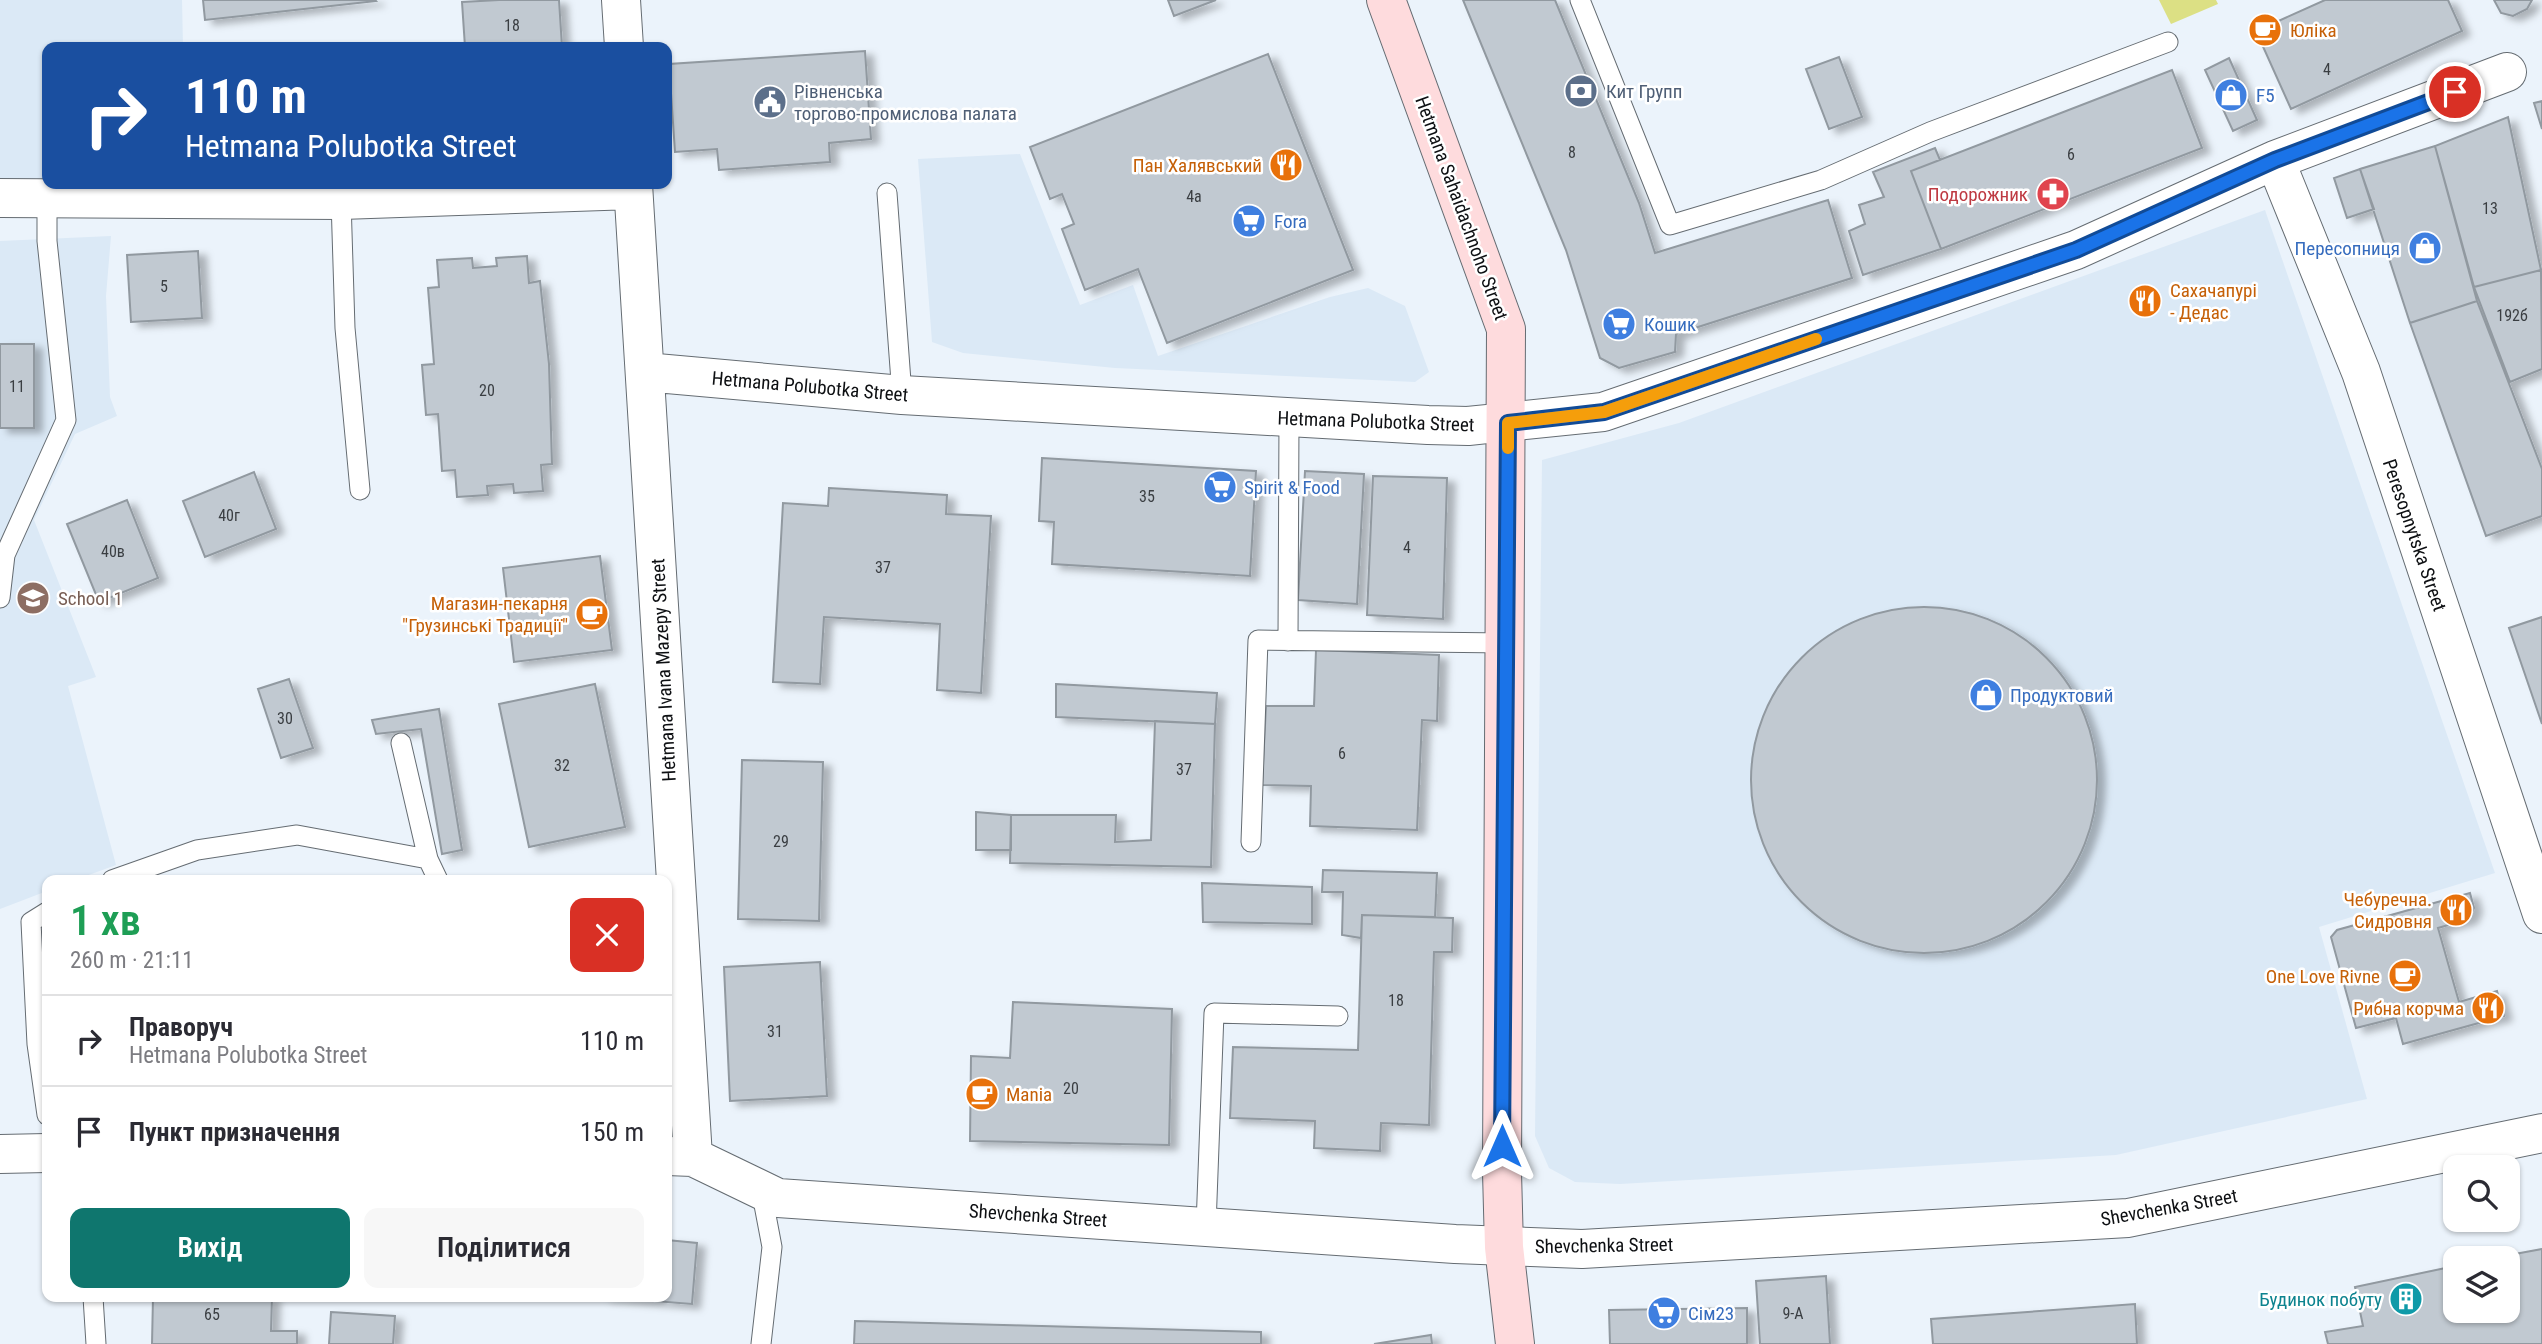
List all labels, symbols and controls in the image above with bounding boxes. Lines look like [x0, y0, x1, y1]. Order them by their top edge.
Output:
cafe icon: Юліка [2246, 11, 2284, 49]
house number: 18 [504, 16, 520, 35]
place label: Юліка [2290, 19, 2337, 42]
house number: 4 [2323, 60, 2331, 79]
pin [2425, 62, 2485, 122]
text: 110 m [185, 68, 307, 125]
icon: right [70, 70, 161, 161]
bank icon: Кит Групп [1562, 72, 1600, 110]
icon: arrive [2436, 73, 2474, 111]
shop icon: F5 [2212, 76, 2250, 114]
place label: Рівненська торгово-промислова палата [794, 80, 1017, 125]
place label: Кит Групп [1606, 80, 1682, 103]
public building icon: Рівненська торгово-промислова палата [751, 83, 789, 121]
place label: F5 [2256, 84, 2275, 107]
street label: Hetmana Sahaidachnoho Street [1410, 93, 1513, 323]
text: Hetmana Polubotka Street [185, 127, 517, 165]
house number: 8 [1568, 143, 1576, 162]
house number: 6 [2067, 145, 2075, 164]
restaurant icon: Пан Халявський [1267, 146, 1305, 184]
place label: Пан Халявський [1133, 154, 1262, 177]
pharmacy icon: Подорожник [2034, 175, 2072, 213]
place label: Подорожник [1928, 183, 2028, 206]
house number: 4а [1186, 187, 1202, 206]
house number: 13 [2482, 199, 2498, 218]
supermarket icon: Fora [1230, 202, 1268, 240]
place label: Fora [1274, 210, 1307, 233]
shop icon: Пересопниця [2406, 229, 2444, 267]
place label: Пересопниця [2294, 237, 2400, 260]
house number: 5 [160, 277, 168, 296]
place label: Сахачапурі - Дедас [2170, 279, 2257, 324]
restaurant icon: Сахачапурі - Дедас [2126, 282, 2164, 320]
supermarket icon: Кошик [1600, 305, 1638, 343]
house number: 192б [2496, 306, 2528, 325]
place label: Кошик [1644, 313, 1696, 336]
street label: Hetmana Polubotka Street [711, 366, 909, 407]
house number: 11 [9, 377, 25, 396]
house number: 20 [479, 381, 495, 400]
street label: Hetmana Polubotka Street [1277, 407, 1475, 436]
street label: Peresopnytska Street [2378, 456, 2451, 614]
supermarket icon: Spirit & Food [1201, 468, 1239, 506]
place label: Spirit & Food [1244, 476, 1340, 499]
house number: 35 [1139, 487, 1155, 506]
house number: 40г [218, 506, 240, 525]
house number: 4 [1403, 538, 1411, 557]
house number: 40в [101, 542, 125, 561]
street label: Hetmana Ivana Mazepy Street [646, 558, 681, 782]
house number: 37 [875, 558, 891, 577]
school or university icon: School 1 [14, 579, 52, 617]
place label: School 1 [58, 587, 123, 610]
place label: Магазин-пекарня "Грузинські Традиції" [402, 592, 568, 637]
cafe icon: Магазин-пекарня "Грузинські Традиції" [573, 595, 611, 633]
shop icon: Продуктовий [1967, 676, 2005, 714]
place label: Продуктовий [2010, 684, 2113, 707]
house number: 30 [277, 709, 293, 728]
house number: 6 [1338, 744, 1346, 763]
house number: 32 [554, 756, 570, 775]
house number: 37 [1176, 760, 1192, 779]
house number: 29 [773, 832, 789, 851]
place label: Чебуречна. Сидровня [2343, 888, 2432, 933]
restaurant icon: Чебуречна. Сидровня [2437, 891, 2475, 929]
text: 1 хв [70, 896, 141, 945]
button: close [570, 898, 644, 972]
text: 260 m · 21:11 [70, 947, 194, 974]
cafe icon: One Love Rivne [2386, 957, 2424, 995]
place label: One Love Rivne [2266, 965, 2380, 988]
restaurant icon: Рибна корчма [2469, 989, 2507, 1027]
house number: 18 [1388, 991, 1404, 1010]
place label: Рибна корчма [2353, 997, 2464, 1020]
text: Праворуч [129, 1012, 233, 1042]
icon: right [70, 1022, 108, 1060]
house number: 31 [767, 1022, 783, 1041]
text: 110 m [580, 1026, 644, 1056]
text: Hetmana Polubotka Street [129, 1042, 367, 1069]
cafe icon: Mania [963, 1075, 1001, 1113]
house number: 20 [1063, 1079, 1079, 1098]
place label: Mania [1006, 1083, 1052, 1106]
position arrow [1465, 1109, 1539, 1183]
icon: arrive [70, 1113, 108, 1151]
text: Пункт призначення [129, 1117, 340, 1147]
text: 150 m [580, 1117, 644, 1147]
map controls [2443, 1155, 2520, 1323]
button: search [2443, 1155, 2520, 1232]
street label: Shevchenka Street [2099, 1184, 2239, 1231]
street label: Shevchenka Street [968, 1199, 1108, 1232]
button: Вихід [70, 1208, 350, 1288]
button: Поділитися [364, 1208, 644, 1288]
street label: Shevchenka Street [1535, 1233, 1673, 1258]
button: layers [2443, 1246, 2520, 1323]
building icon: Будинок побуту [2387, 1280, 2425, 1318]
place label: Будинок побуту [2259, 1288, 2382, 1311]
supermarket icon: Сім23 [1645, 1294, 1683, 1332]
place label: Сім23 [1688, 1302, 1734, 1325]
house number: 9-А [1782, 1304, 1804, 1323]
house number: 65 [204, 1305, 220, 1324]

